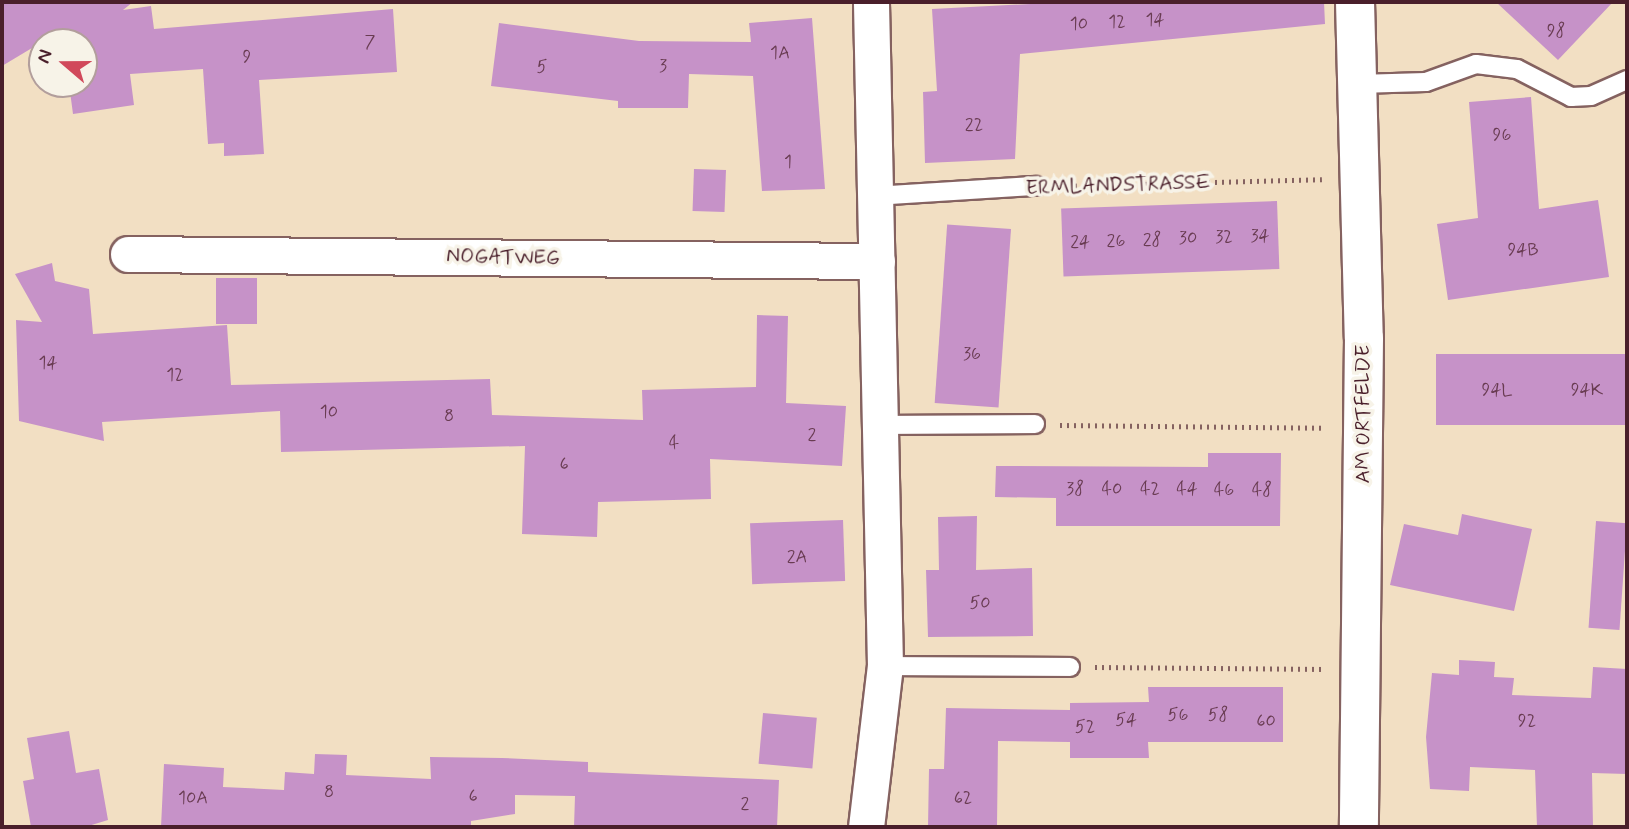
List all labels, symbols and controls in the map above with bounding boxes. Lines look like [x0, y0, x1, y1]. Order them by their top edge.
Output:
house number: 14 [1146, 9, 1164, 31]
house number: 12 [1108, 11, 1126, 33]
house number: 10 [1070, 13, 1088, 35]
house number: 98 [1547, 20, 1565, 42]
north arrow [28, 28, 98, 98]
house number: 7 [365, 31, 375, 53]
house number: 1A [770, 42, 790, 64]
text: N [31, 46, 59, 67]
house number: 9 [243, 46, 251, 68]
house number: 3 [659, 55, 667, 77]
house number: 5 [537, 56, 547, 78]
house number: 22 [965, 114, 983, 136]
house number: 96 [1493, 124, 1511, 146]
house number: 1 [784, 151, 792, 173]
street label: ERMLANDSTRASSE [1025, 169, 1211, 201]
house number: 34 [1250, 225, 1270, 247]
house number: 32 [1215, 226, 1233, 248]
house number: 30 [1179, 227, 1197, 249]
house number: 28 [1143, 229, 1161, 251]
house number: 26 [1107, 230, 1125, 252]
house number: 24 [1070, 231, 1090, 253]
house number: 94B [1507, 239, 1539, 261]
street label: NOGATWEG [446, 243, 560, 271]
street label: AM ORTFELDE [1350, 342, 1376, 486]
house number: 36 [963, 343, 981, 365]
house number: 14 [39, 352, 57, 374]
house number: 12 [166, 364, 184, 386]
house number: 94L [1482, 379, 1512, 401]
house number: 94K [1571, 379, 1603, 401]
house number: 10 [320, 401, 338, 423]
house number: 8 [444, 405, 454, 427]
house number: 2 [808, 424, 816, 446]
house number: 4 [669, 432, 679, 454]
house number: 6 [559, 453, 569, 475]
house number: 38 [1066, 478, 1084, 500]
house number: 40 [1102, 478, 1122, 500]
house number: 42 [1140, 478, 1160, 500]
house number: 44 [1176, 478, 1198, 500]
house number: 46 [1214, 479, 1234, 501]
house number: 48 [1252, 479, 1272, 501]
house number: 2A [787, 546, 807, 568]
house number: 50 [969, 592, 991, 614]
house number: 56 [1168, 704, 1188, 726]
house number: 58 [1208, 704, 1228, 726]
house number: 54 [1115, 709, 1137, 731]
house number: 60 [1256, 710, 1276, 732]
house number: 92 [1518, 710, 1536, 732]
house number: 52 [1075, 716, 1095, 738]
house number: 8 [324, 781, 334, 803]
house number: 6 [468, 785, 478, 807]
house number: 10A [178, 787, 208, 809]
house number: 62 [954, 787, 972, 809]
house number: 2 [741, 793, 749, 815]

